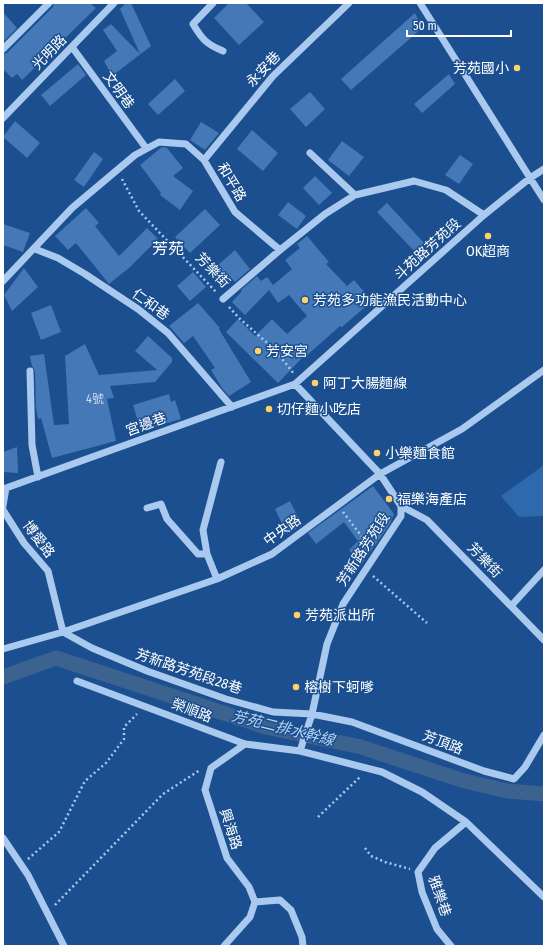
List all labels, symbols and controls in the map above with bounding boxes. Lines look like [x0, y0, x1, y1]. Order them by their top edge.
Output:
scale bar [407, 12, 511, 38]
text: 50 m [413, 19, 437, 33]
street label: 光明路 [29, 31, 70, 73]
street label: 永安巷 [243, 48, 284, 90]
place label: 芳苑國小 [453, 60, 509, 77]
marker: 芳苑國小 [512, 63, 522, 73]
street label: 文明巷 [99, 68, 138, 112]
street label: 和平路 [213, 160, 250, 205]
street label: 斗苑路芳苑段 [390, 215, 464, 284]
marker: OK超商 [483, 231, 493, 241]
district label: 芳苑 [152, 239, 184, 258]
place label: OK超商 [466, 243, 510, 260]
street label: 芳樂街 [192, 249, 233, 291]
street label: 仁和巷 [129, 285, 173, 324]
place label: 芳苑多功能漁民活動中心 [313, 292, 467, 309]
marker: 芳苑多功能漁民活動中心 [300, 295, 310, 305]
place label: 芳安宮 [266, 343, 308, 360]
marker: 芳安宮 [253, 346, 263, 356]
place label: 阿丁大腸麵線 [323, 375, 407, 392]
marker: 阿丁大腸麵線 [310, 378, 320, 388]
house number: 4號 [86, 392, 104, 406]
place label: 切仔麵小吃店 [277, 401, 361, 418]
marker: 切仔麵小吃店 [264, 404, 274, 414]
street label: 宮邊巷 [124, 409, 169, 440]
place label: 小樂麵食館 [385, 445, 455, 462]
marker: 小樂麵食館 [372, 448, 382, 458]
place label: 福樂海產店 [397, 491, 467, 508]
marker: 福樂海產店 [384, 494, 394, 504]
street label: 芳新路芳苑段 [333, 509, 393, 589]
street label: 中央路 [260, 511, 304, 549]
street label: 博愛路 [19, 517, 58, 561]
street label: 芳樂街 [464, 539, 505, 581]
place label: 芳苑派出所 [305, 607, 375, 624]
marker: 芳苑派出所 [292, 610, 302, 620]
street label: 芳新路芳苑段28巷 [134, 645, 244, 698]
place label: 榕樹下蚵嗲 [304, 679, 374, 696]
marker: 榕樹下蚵嗲 [291, 682, 301, 692]
street label: 榮順路 [169, 695, 214, 726]
water label: 芳苑二排水幹線 [230, 707, 338, 750]
street label: 芳頂路 [420, 727, 465, 758]
street label: 興海路 [216, 807, 245, 852]
street label: 雅樂巷 [425, 874, 454, 919]

